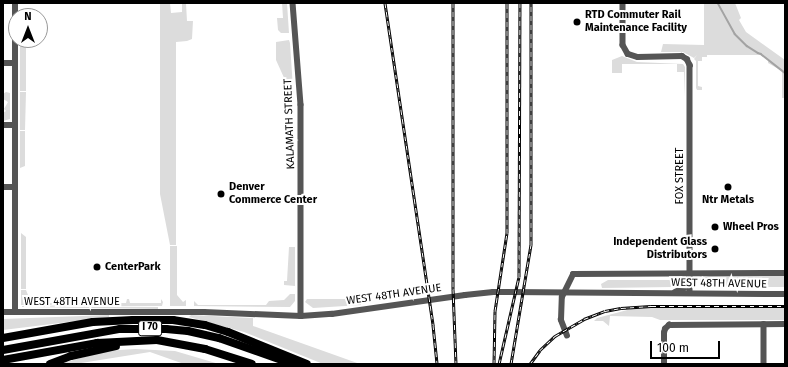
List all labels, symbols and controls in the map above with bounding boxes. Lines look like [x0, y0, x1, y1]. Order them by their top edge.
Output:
north arrow [8, 8, 48, 48]
place label: RTD Commuter Rail Maintenance Facility [585, 9, 687, 35]
text: N [24, 10, 32, 23]
marker: RTD Commuter Rail Maintenance Facility [572, 17, 582, 27]
street label: KALAMATH STREET [282, 79, 298, 169]
street label: FOX STREET [673, 147, 687, 205]
place label: Denver Commerce Center [229, 181, 317, 207]
marker: Ntr Metals [723, 182, 733, 192]
marker: Denver Commerce Center [216, 189, 226, 199]
place label: Ntr Metals [702, 193, 754, 207]
place label: Wheel Pros [723, 220, 779, 234]
marker: Wheel Pros [710, 222, 720, 232]
place label: Independent Glass Distributors [613, 236, 707, 262]
marker: Independent Glass Distributors [710, 244, 720, 254]
place label: CenterPark [105, 260, 161, 274]
marker: CenterPark [92, 262, 102, 272]
street label: WEST 48TH AVENUE [671, 277, 767, 291]
street label: WEST 48TH AVENUE [346, 282, 442, 308]
street label: WEST 48TH AVENUE [24, 295, 120, 309]
road number: I 70 [138, 320, 162, 336]
scale bar [652, 333, 722, 359]
text: 100 m [657, 341, 689, 355]

